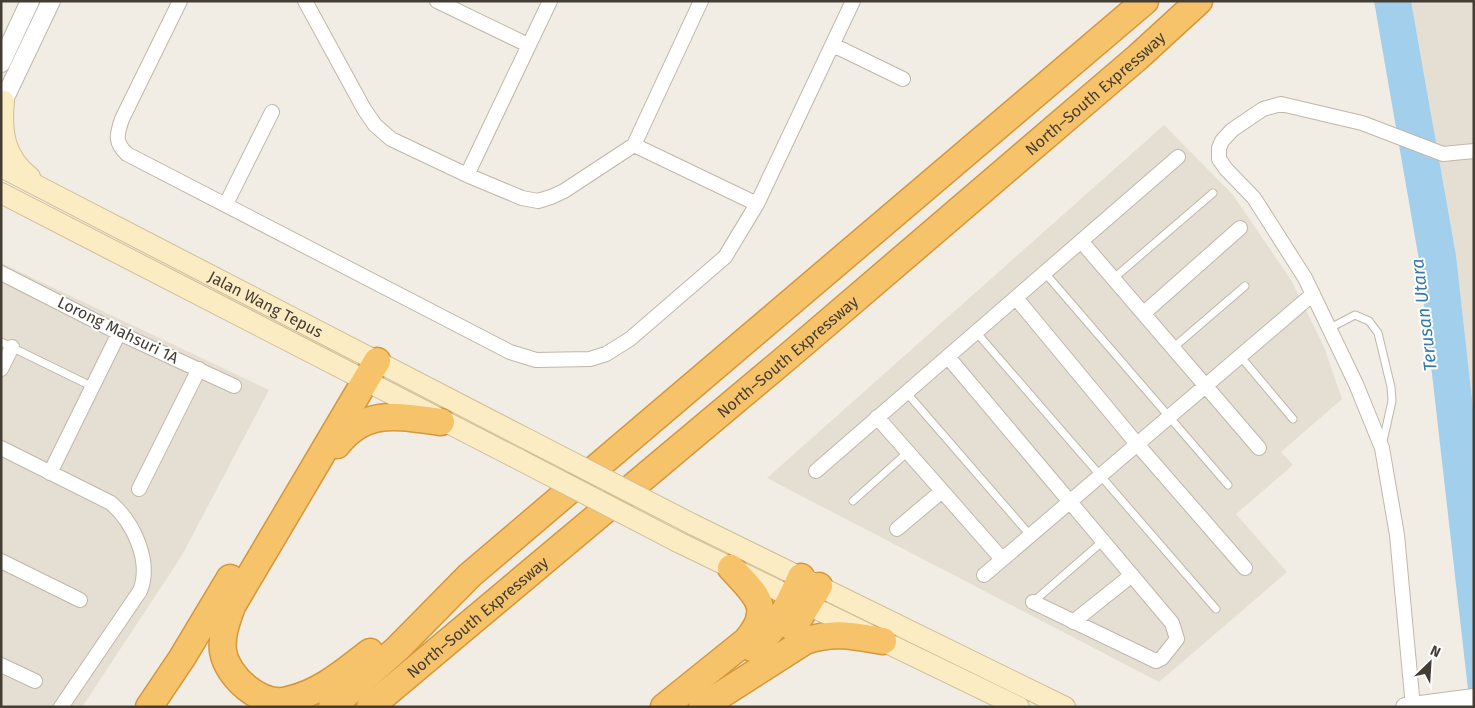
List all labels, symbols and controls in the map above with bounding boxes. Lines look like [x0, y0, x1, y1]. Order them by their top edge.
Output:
street label: North–South Expressway [1021, 27, 1169, 159]
water label: Terusan Utara [1406, 258, 1442, 372]
street label: Jalan Wang Tepus [205, 266, 326, 341]
street label: North–South Expressway [713, 291, 862, 422]
street label: Lorong Mahsuri 1A [54, 292, 182, 368]
street label: North–South Expressway [403, 552, 552, 682]
north arrow [1405, 638, 1455, 688]
text: N [1427, 642, 1443, 661]

